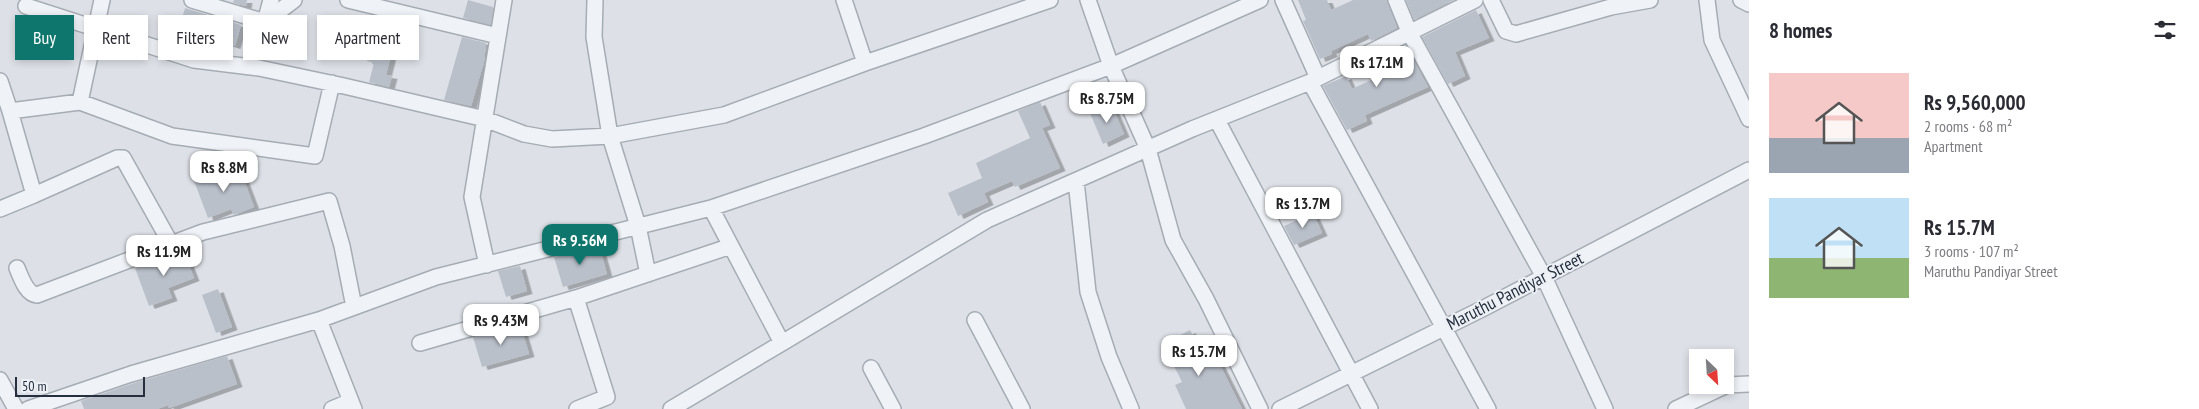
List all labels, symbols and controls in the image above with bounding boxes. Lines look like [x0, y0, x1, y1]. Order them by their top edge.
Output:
chip: Buy [15, 15, 74, 60]
chip: Rent [84, 15, 148, 60]
chip: Filters [158, 15, 233, 60]
chip: New [243, 15, 307, 60]
chip: Apartment [317, 15, 419, 60]
icon: filters [2151, 16, 2179, 44]
text: 8 homes [1769, 17, 1832, 44]
pin: Rs 17.1M [1325, 46, 1429, 88]
text: Rs 17.1M [1351, 52, 1403, 72]
pin: Rs 8.75M [1055, 82, 1159, 124]
text: Rs 8.75M [1080, 88, 1134, 108]
text: Rs 9,560,000 [1924, 89, 2026, 116]
icon: home [1809, 93, 1869, 153]
text: 2 rooms · 68 m² [1924, 116, 2012, 136]
text: Apartment [1924, 136, 1983, 156]
pin: Rs 8.8M [178, 150, 270, 193]
text: Rs 8.8M [201, 157, 247, 177]
pin: Rs 13.7M [1251, 186, 1355, 229]
text: Rs 13.7M [1276, 193, 1330, 213]
text: Rs 15.7M [1924, 214, 1995, 241]
icon: home [1809, 218, 1869, 278]
pin: Rs 9.56M [528, 224, 632, 266]
text: Rs 9.56M [553, 230, 607, 250]
pin: Rs 11.9M [112, 234, 216, 277]
text: Rs 11.9M [137, 241, 191, 261]
text: 3 rooms · 107 m² [1924, 241, 2019, 261]
street label: Maruthu Pandiyar Street [1443, 246, 1587, 335]
text: Maruthu Pandiyar Street [1924, 261, 2058, 281]
pin: Rs 9.43M [449, 304, 553, 346]
text: Rs 9.43M [474, 310, 528, 330]
pin: Rs 15.7M [1147, 334, 1251, 377]
text: Rs 15.7M [1172, 341, 1226, 361]
north arrow [1689, 349, 1734, 394]
map controls [1689, 349, 1734, 394]
scale bar [15, 374, 145, 397]
text: 50 m [22, 377, 47, 395]

